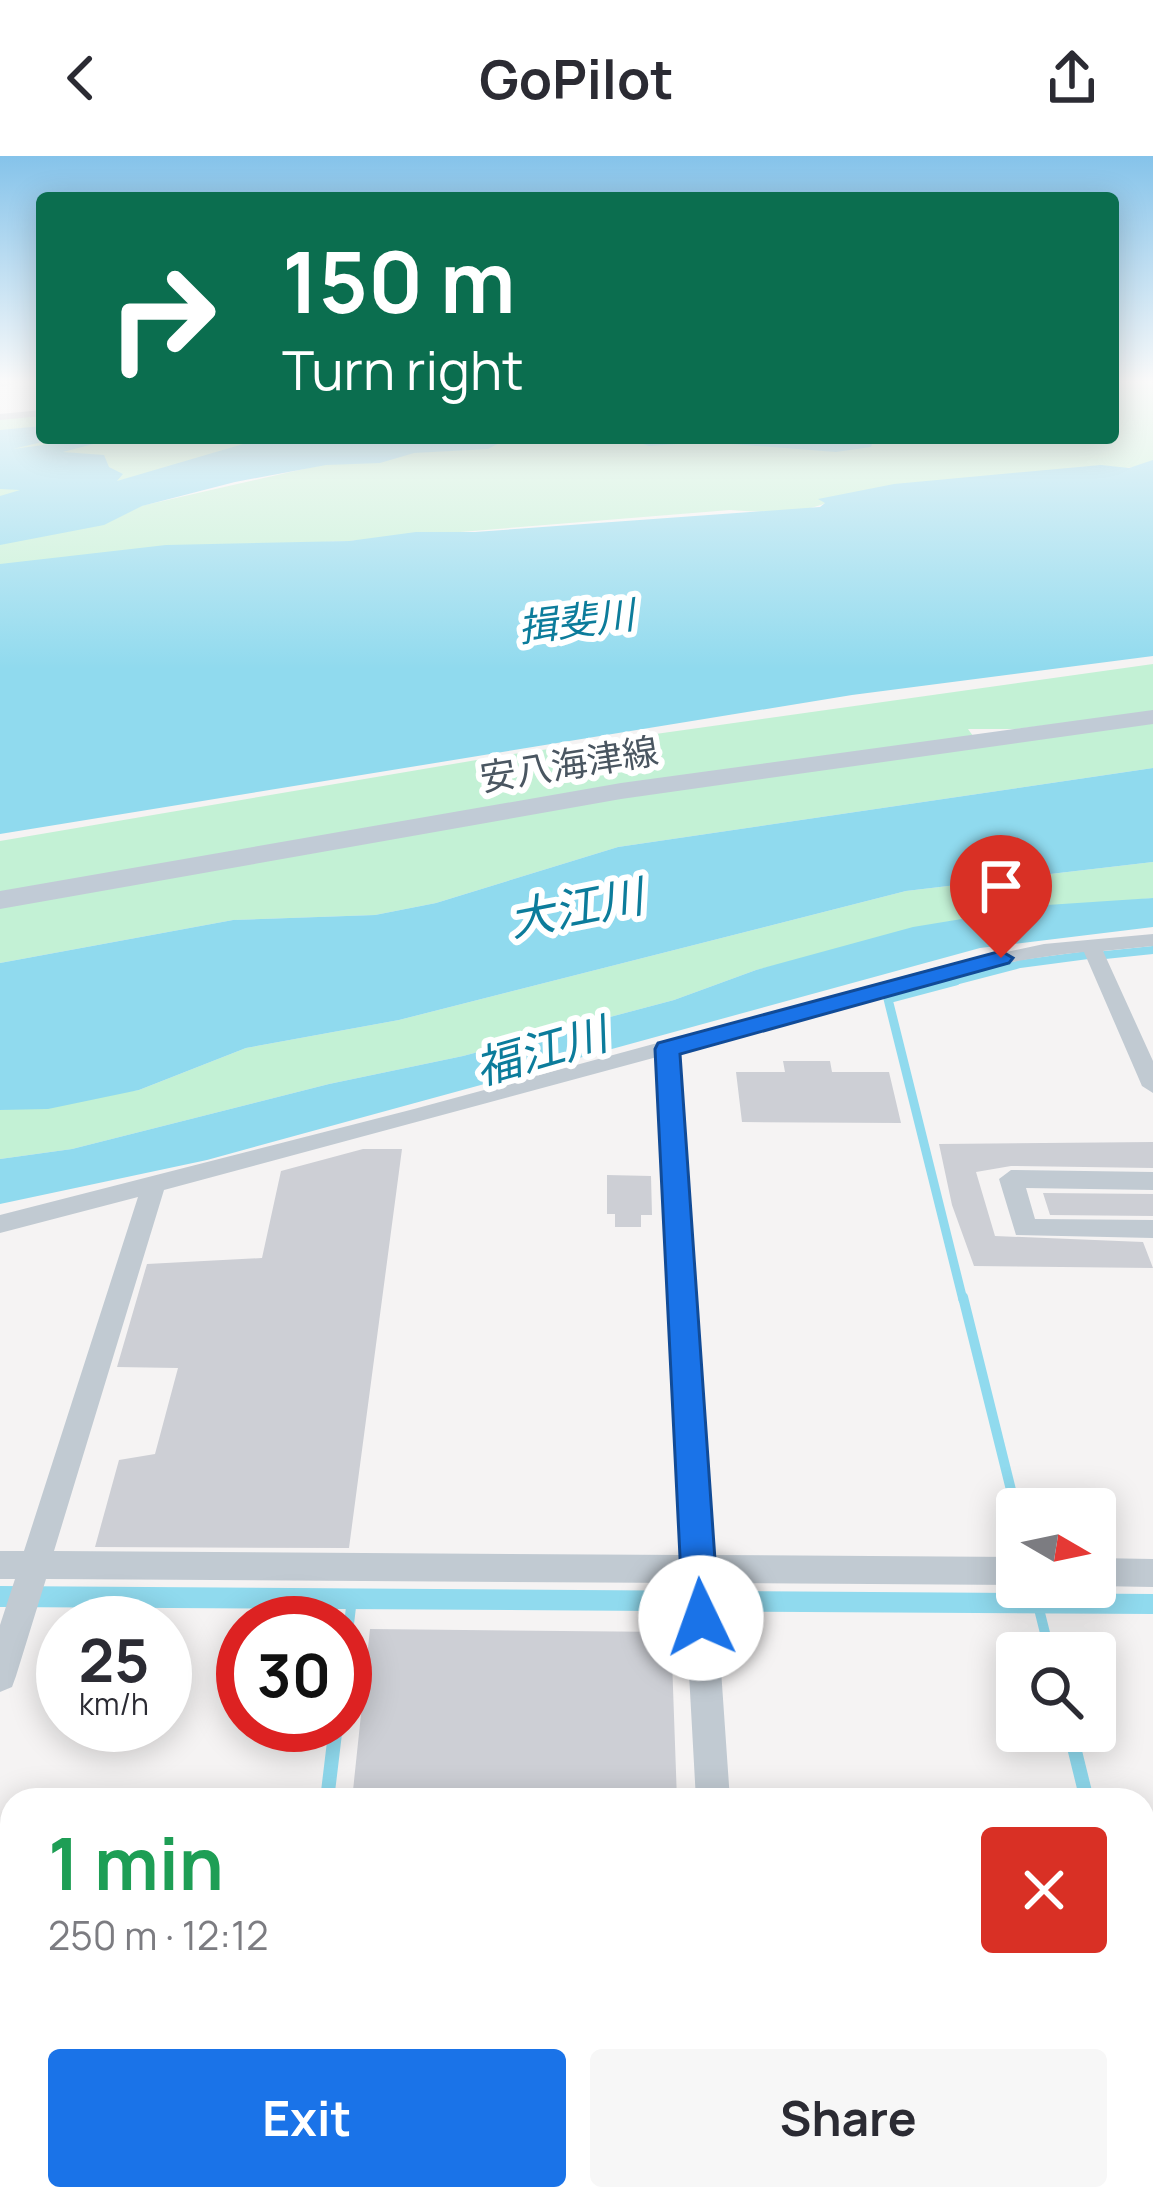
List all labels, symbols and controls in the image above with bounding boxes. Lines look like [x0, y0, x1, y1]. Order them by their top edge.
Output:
text: GoPilot [479, 41, 674, 115]
icon: back [48, 45, 114, 111]
icon: share [1039, 45, 1105, 111]
text: 150 m [282, 223, 516, 338]
icon: right [84, 240, 240, 396]
text: Turn right [282, 332, 524, 406]
water label: 揖斐川 [515, 586, 641, 654]
street label: 安八海津線 [476, 725, 662, 802]
pin [950, 835, 1052, 958]
icon: arrive [968, 853, 1034, 919]
water label: 大江川 [504, 863, 652, 950]
water label: 福江川 [467, 1001, 618, 1098]
north arrow [996, 1488, 1116, 1608]
map controls [996, 1488, 1116, 1752]
position arrow [638, 1555, 764, 1681]
speed limit sign: 30 [216, 1596, 372, 1752]
text: 25 [79, 1618, 149, 1700]
button: search [996, 1632, 1116, 1752]
text: km/h [79, 1683, 149, 1724]
text: 1 min [48, 1813, 224, 1912]
button: close [981, 1827, 1107, 1953]
text: 250 m · 12:12 [48, 1908, 268, 1962]
button: Exit [48, 2049, 566, 2187]
button: Share [590, 2049, 1107, 2187]

